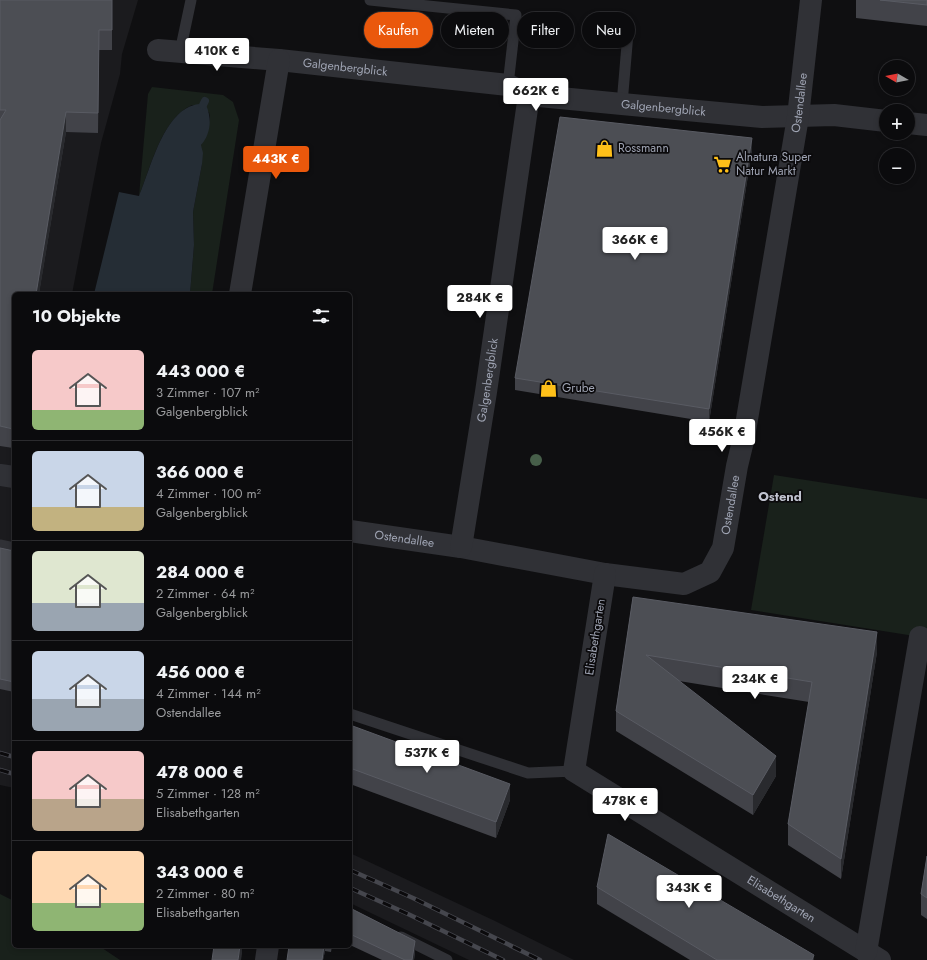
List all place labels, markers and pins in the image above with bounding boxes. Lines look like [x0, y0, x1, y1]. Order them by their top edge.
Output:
pin: 410K € [184, 38, 250, 72]
pin: 662K € [503, 78, 569, 112]
shop icon: Rossmann [595, 138, 615, 158]
place label: Rossmann [618, 139, 669, 157]
pin: 443K € [243, 146, 309, 180]
place label: Alnatura Super Natur Markt [736, 148, 812, 180]
supermarket icon: Alnatura Super Natur Markt [713, 154, 733, 174]
pin: 366K € [602, 227, 668, 261]
pin: 284K € [447, 285, 513, 319]
shop icon: Grube [539, 378, 559, 398]
place label: Grube [562, 379, 595, 397]
pin: 456K € [689, 419, 755, 453]
pin: 234K € [722, 666, 788, 700]
pin: 537K € [394, 740, 460, 774]
pin: 478K € [592, 788, 658, 822]
pin: 343K € [656, 875, 722, 909]

